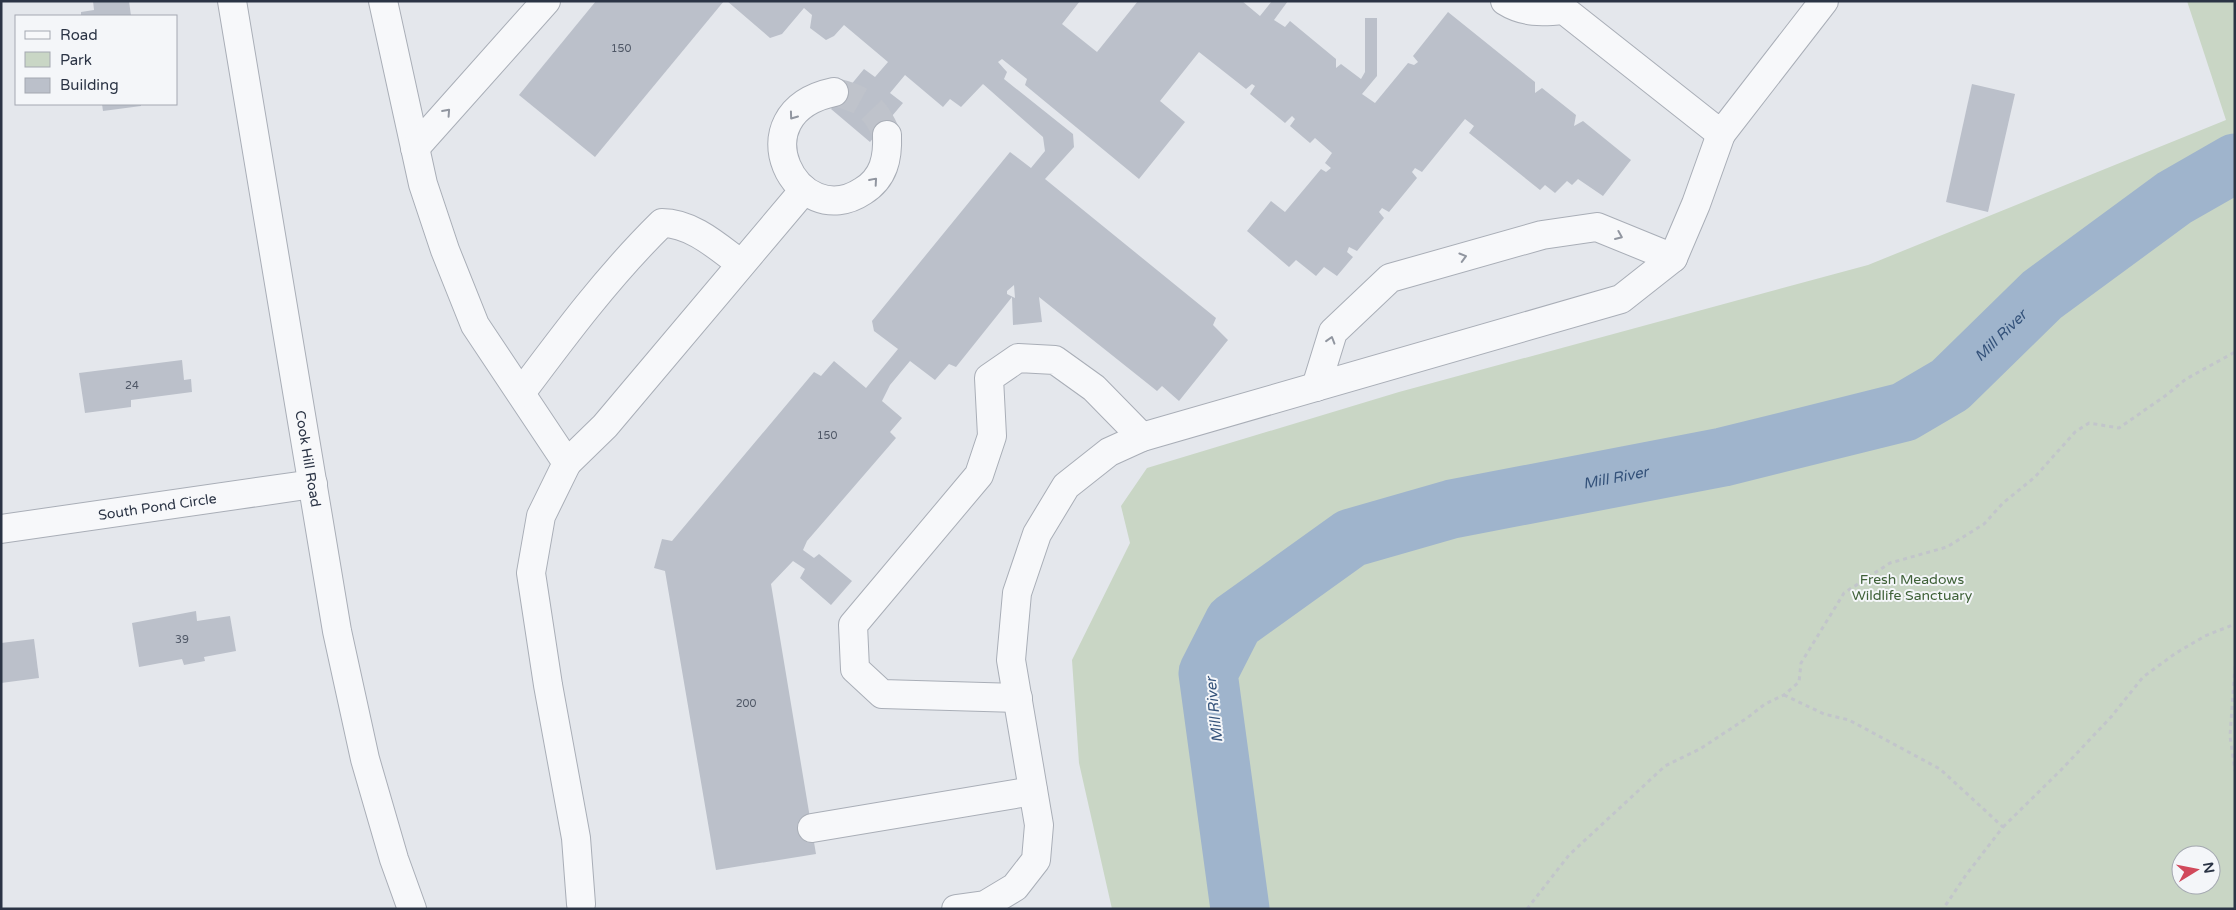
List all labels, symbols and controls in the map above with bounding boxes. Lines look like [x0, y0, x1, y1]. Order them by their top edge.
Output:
legend [15, 15, 178, 105]
text: Road [60, 26, 98, 44]
house number: 150 [611, 42, 631, 55]
text: Park [60, 51, 92, 69]
text: Building [60, 76, 119, 94]
one-way arrow [441, 109, 450, 118]
one-way arrow [790, 110, 799, 119]
one-way arrow [868, 178, 877, 187]
one-way arrow [1615, 230, 1623, 240]
one-way arrow [1458, 253, 1466, 263]
water label: Mill River [1971, 304, 2032, 365]
one-way arrow [1325, 337, 1335, 345]
house number: 24 [125, 379, 139, 392]
street label: Cook Hill Road [292, 409, 325, 508]
house number: 150 [817, 429, 837, 442]
water label: Mill River [1581, 462, 1652, 493]
street label: South Pond Circle [97, 490, 218, 523]
park label: Fresh Meadows Wildlife Sanctuary [1852, 571, 1973, 604]
house number: 39 [175, 633, 189, 646]
water label: Mill River [1201, 674, 1226, 744]
house number: 200 [736, 697, 756, 710]
north arrow [2171, 845, 2221, 895]
text: N [2199, 861, 2218, 875]

